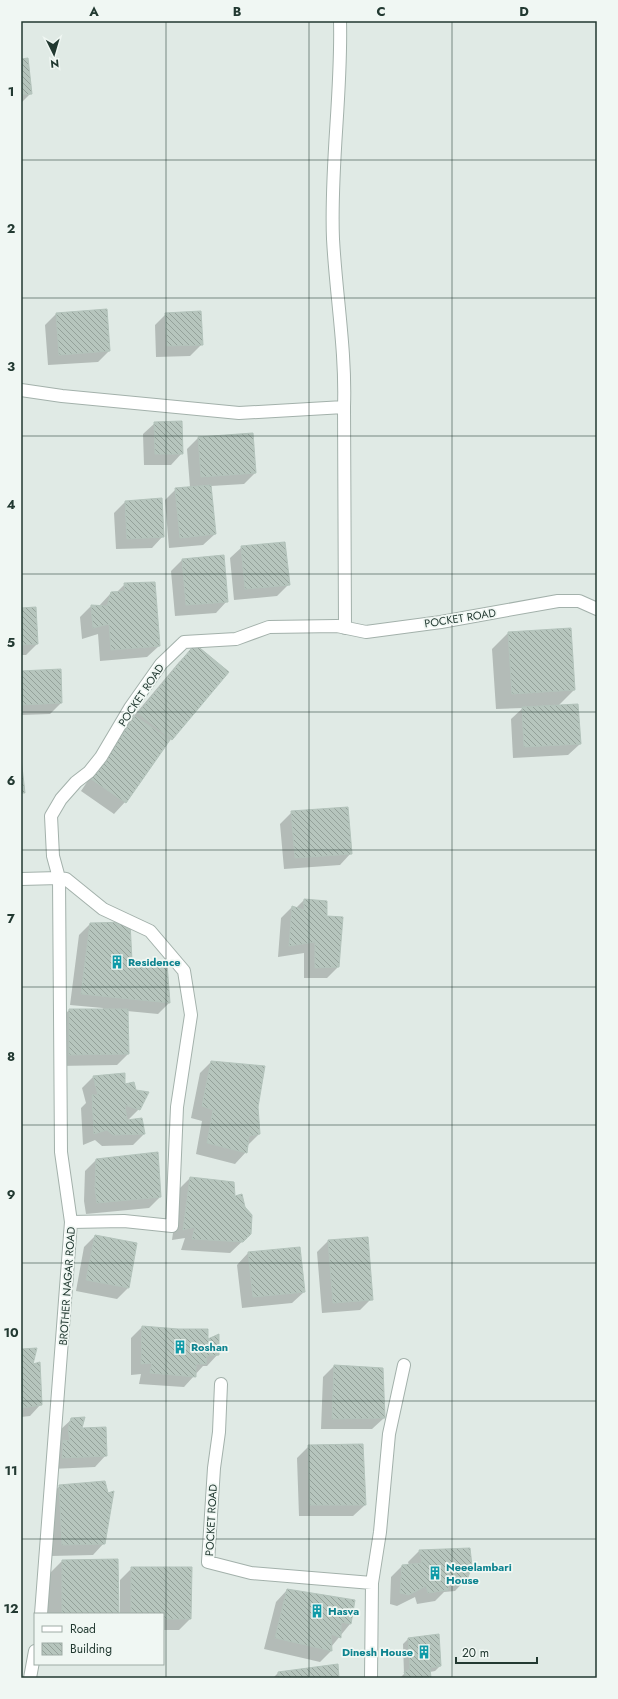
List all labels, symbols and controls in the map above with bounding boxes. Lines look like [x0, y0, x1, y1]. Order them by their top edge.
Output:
text: A [88, 2, 99, 21]
text: B [233, 2, 242, 21]
text: C [376, 2, 386, 21]
text: D [519, 2, 529, 21]
north arrow [34, 34, 74, 74]
text: N [50, 56, 60, 72]
text: 1 [8, 82, 14, 101]
text: 2 [7, 219, 15, 238]
text: 3 [7, 357, 15, 376]
text: 4 [6, 495, 16, 514]
street label: POCKET ROAD [423, 604, 497, 632]
text: 5 [7, 633, 15, 652]
street label: POCKET ROAD [114, 660, 168, 729]
text: 6 [7, 771, 16, 790]
text: 7 [7, 909, 15, 928]
building icon: Residence [109, 954, 125, 970]
place label: Residence [128, 954, 181, 970]
text: 8 [7, 1047, 15, 1066]
text: 9 [7, 1185, 16, 1204]
street label: BROTHER NAGAR ROAD [55, 1226, 79, 1346]
text: 10 [3, 1323, 19, 1342]
building icon: Roshan [172, 1339, 188, 1355]
place label: Roshan [191, 1339, 228, 1355]
text: 11 [4, 1461, 18, 1480]
street label: POCKET ROAD [201, 1483, 221, 1556]
place label: Neeelambari House [446, 1559, 512, 1588]
building icon: Neeelambari House [427, 1565, 443, 1581]
text: 12 [3, 1599, 19, 1618]
building icon: Hasva [309, 1603, 325, 1619]
place label: Hasva [328, 1603, 359, 1619]
legend [34, 1613, 164, 1665]
text: Road [70, 1620, 96, 1638]
scale bar [456, 1639, 537, 1665]
text: Building [70, 1640, 112, 1658]
place label: Dinesh House [342, 1644, 413, 1660]
building icon: Dinesh House [416, 1644, 432, 1660]
text: 20 m [462, 1644, 489, 1662]

